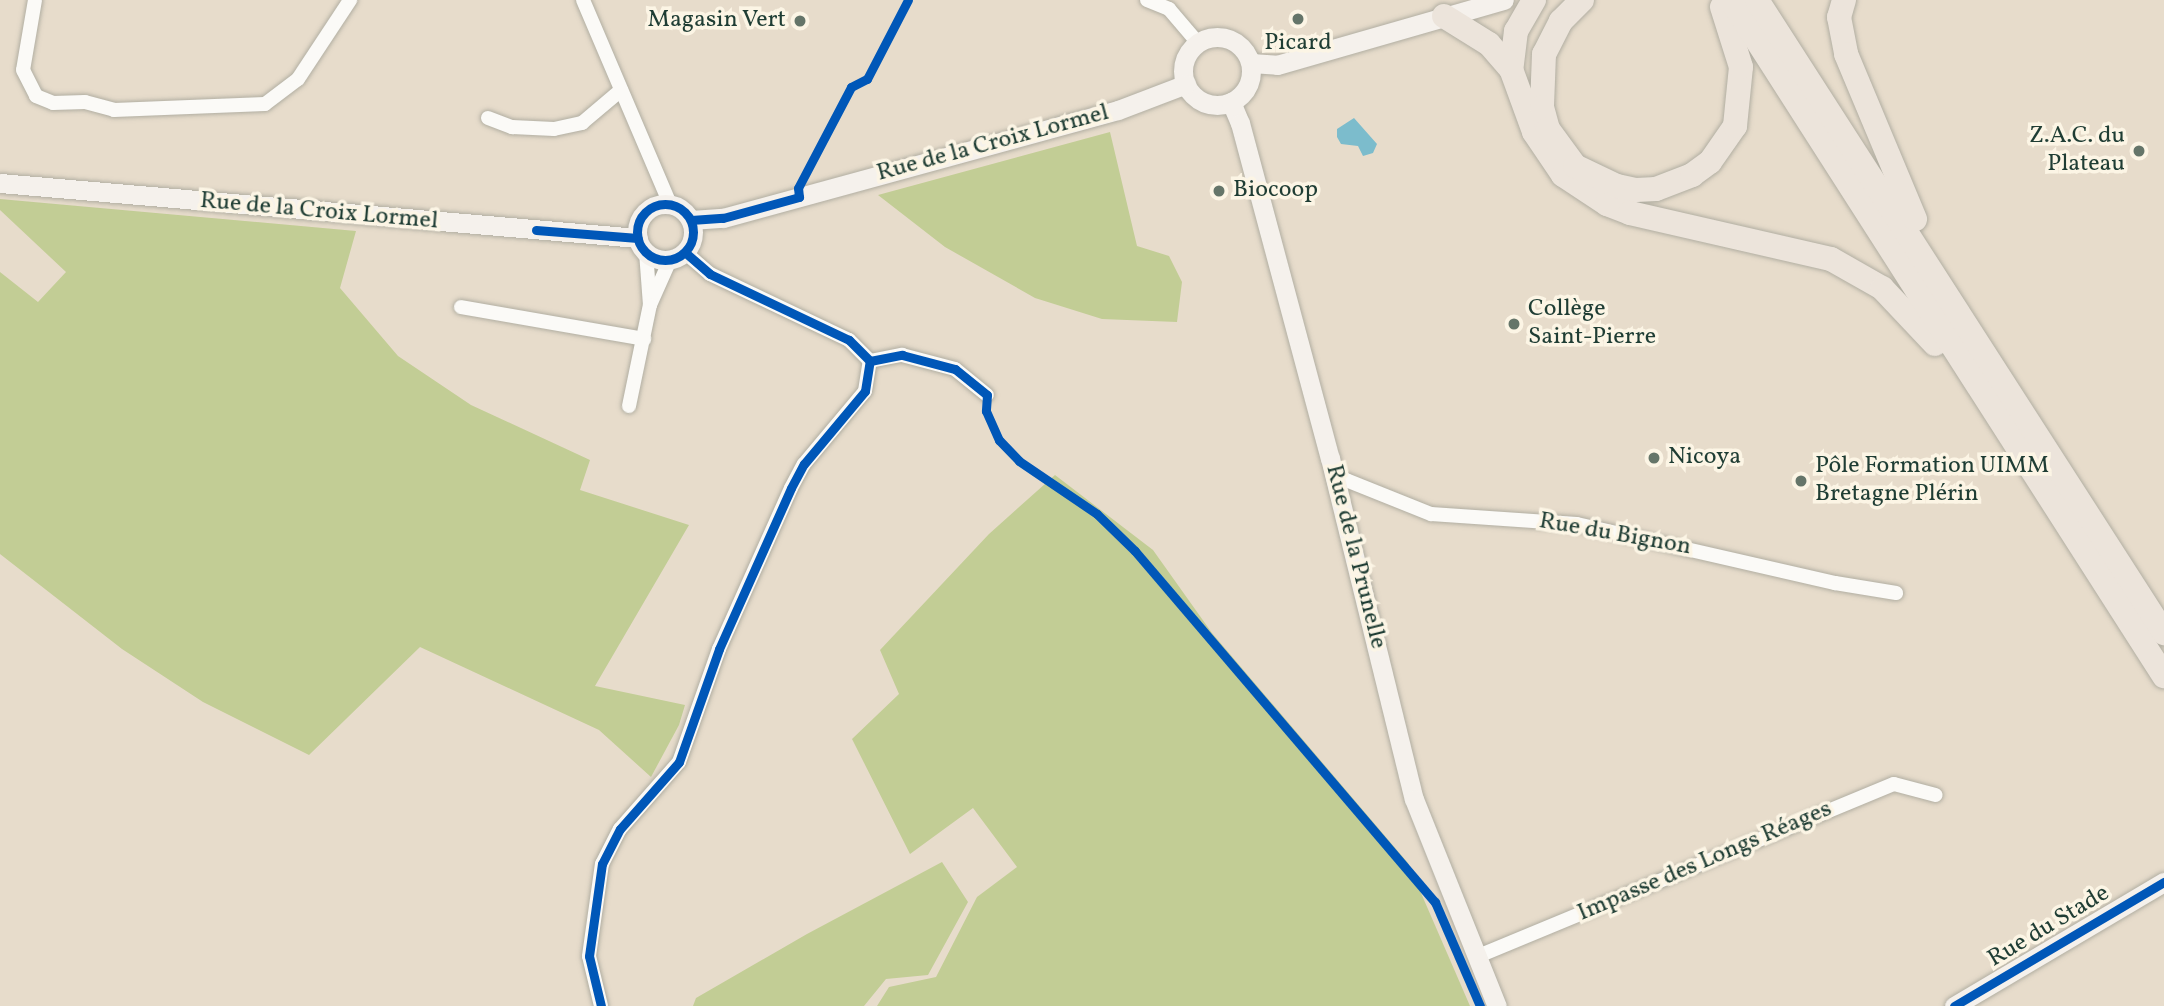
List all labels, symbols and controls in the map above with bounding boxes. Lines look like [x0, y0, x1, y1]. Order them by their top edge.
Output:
place label: Magasin Vert [647, 7, 786, 35]
marker: Picard [1290, 11, 1306, 27]
marker: Magasin Vert [792, 13, 808, 29]
place label: Picard [1264, 30, 1332, 58]
street label: Rue de la Croix Lormel [874, 99, 1112, 189]
place label: Z.A.C. du Plateau [2029, 123, 2125, 179]
marker: Z.A.C. du Plateau [2131, 143, 2147, 159]
place label: Biocoop [1233, 177, 1318, 205]
marker: Biocoop [1211, 183, 1227, 199]
street label: Rue de la Croix Lormel [199, 187, 439, 237]
place label: Collège Saint-Pierre [1528, 296, 1656, 352]
marker: Collège Saint-Pierre [1506, 316, 1522, 332]
place label: Nicoya [1668, 444, 1741, 472]
marker: Nicoya [1646, 450, 1662, 466]
place label: Pôle Formation UIMM Bretagne Plérin [1815, 453, 2049, 509]
street label: Rue de la Prunelle [1318, 462, 1392, 652]
marker: Pôle Formation UIMM Bretagne Plérin [1793, 473, 1809, 489]
street label: Rue du Bignon [1537, 507, 1693, 563]
street label: Impasse des Longs Réages [1574, 795, 1836, 929]
street label: Rue du Stade [1983, 879, 2115, 975]

